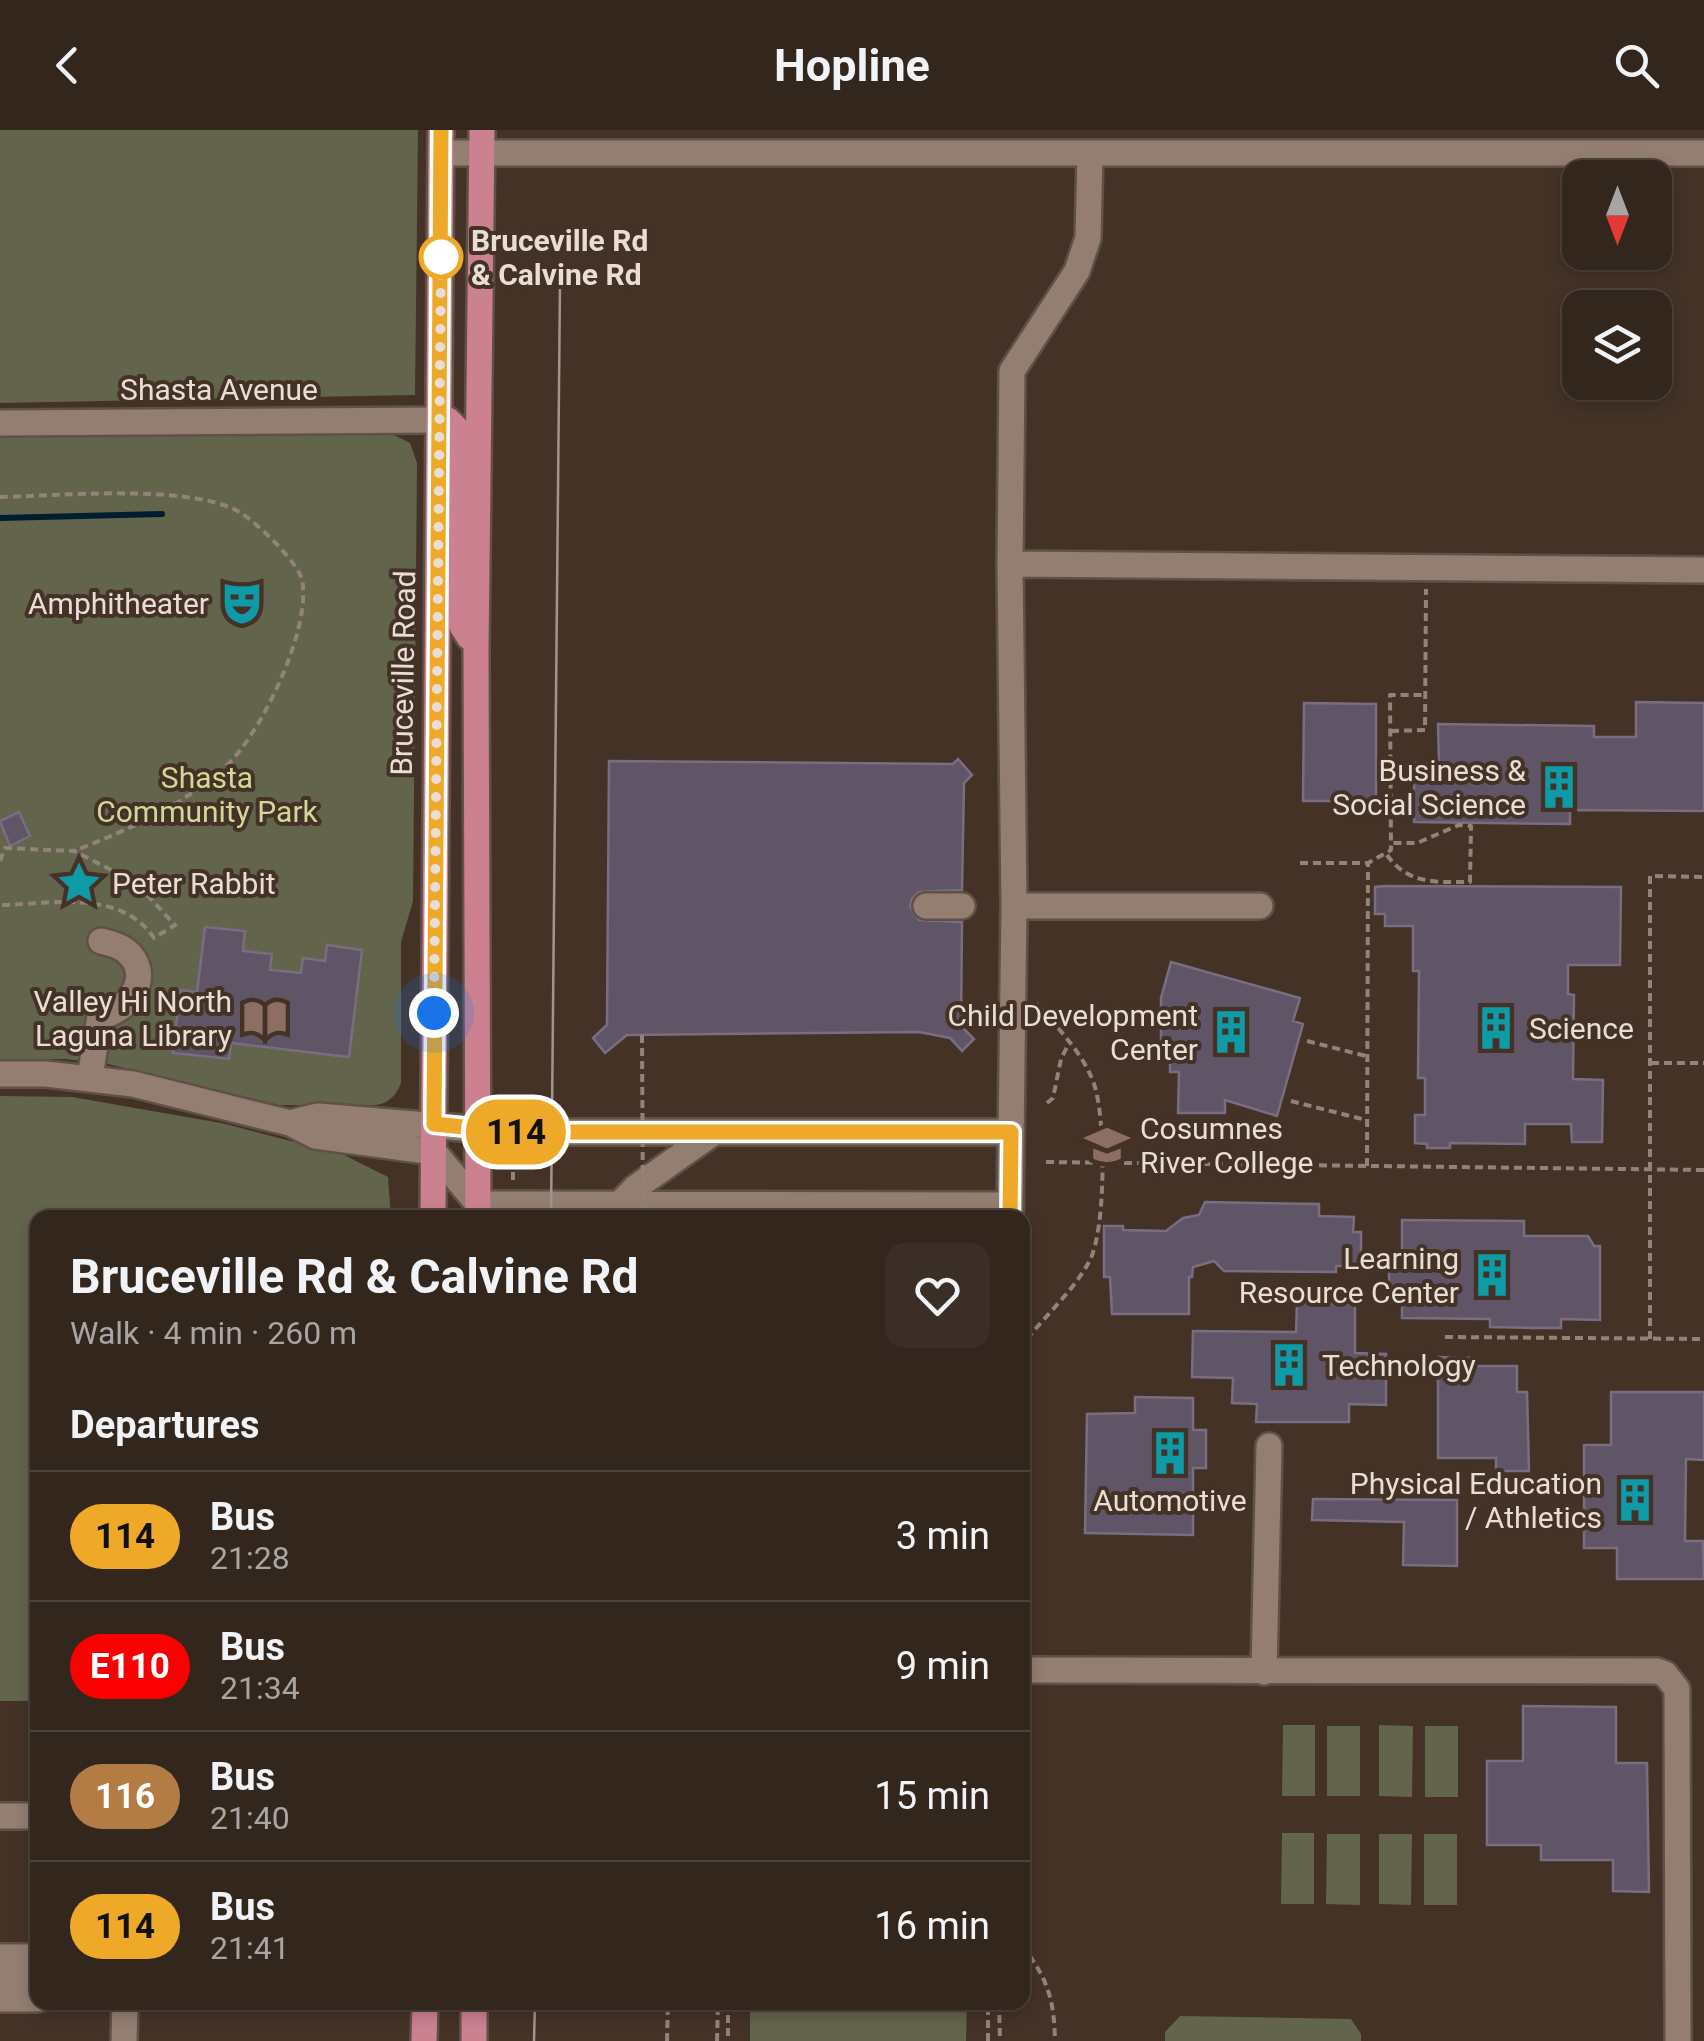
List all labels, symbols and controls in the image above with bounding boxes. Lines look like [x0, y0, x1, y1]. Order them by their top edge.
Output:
icon: back [40, 38, 95, 93]
icon: search [1609, 38, 1664, 93]
text: Hopline [774, 39, 930, 92]
north arrow [1562, 160, 1672, 270]
map controls [1562, 160, 1672, 400]
place label: Bruceville Rd & Calvine Rd [471, 223, 648, 292]
marker: Bruceville Rd & Calvine Rd [420, 236, 462, 278]
button: layers [1562, 290, 1672, 400]
street label: Shasta Avenue [120, 372, 318, 407]
street label: Bruceville Road [384, 570, 422, 776]
theatre icon: Amphitheater [218, 579, 266, 627]
place label: Amphitheater [28, 586, 209, 621]
place label: Business & Social Science [1332, 753, 1526, 822]
park label: Shasta Community Park [96, 760, 319, 829]
building icon: Business & Social Science [1535, 763, 1583, 811]
place icon: Peter Rabbit [55, 859, 103, 907]
place label: Peter Rabbit [112, 866, 276, 901]
place label: Valley Hi North Laguna Library [33, 984, 232, 1053]
your location [409, 988, 459, 1038]
library icon: Valley Hi North Laguna Library [241, 994, 289, 1042]
place label: Child Development Center [947, 998, 1198, 1067]
building icon: Science [1472, 1004, 1520, 1052]
building icon: Child Development Center [1207, 1008, 1255, 1056]
place label: Science [1529, 1011, 1634, 1046]
line badge: 114 [458, 1100, 574, 1164]
place label: Cosumnes River College [1140, 1111, 1314, 1180]
text: 114 [486, 1112, 546, 1153]
school or university icon: Cosumnes River College [1083, 1121, 1131, 1169]
place label: Learning Resource Center [1239, 1241, 1459, 1310]
button: heart [885, 1243, 990, 1348]
text: Bruceville Rd & Calvine Rd [70, 1248, 639, 1305]
building icon: Learning Resource Center [1468, 1251, 1516, 1299]
text: Walk · 4 min · 260 m [70, 1314, 357, 1352]
building icon: Technology [1265, 1341, 1313, 1389]
place label: Technology [1322, 1348, 1476, 1383]
text: Departures [70, 1403, 260, 1447]
building icon: Automotive [1146, 1429, 1194, 1477]
place label: Physical Education / Athletics [1350, 1466, 1602, 1535]
building icon: Physical Education / Athletics [1611, 1476, 1659, 1524]
place label: Automotive [1093, 1483, 1247, 1518]
text: Bus [210, 1495, 275, 1539]
text: 3 min [896, 1514, 990, 1558]
text: 114 [95, 1516, 155, 1557]
text: 21:28 [210, 1539, 290, 1577]
text: Bus [220, 1625, 285, 1669]
text: 9 min [896, 1644, 990, 1688]
text: E110 [90, 1646, 170, 1687]
text: 21:34 [220, 1669, 300, 1707]
text: Bus [210, 1755, 275, 1799]
text: 15 min [874, 1774, 990, 1818]
text: 116 [95, 1776, 155, 1817]
text: 21:40 [210, 1799, 290, 1837]
text: Bus [210, 1885, 275, 1929]
text: 16 min [874, 1904, 990, 1948]
text: 114 [95, 1906, 155, 1947]
text: 21:41 [210, 1929, 290, 1967]

